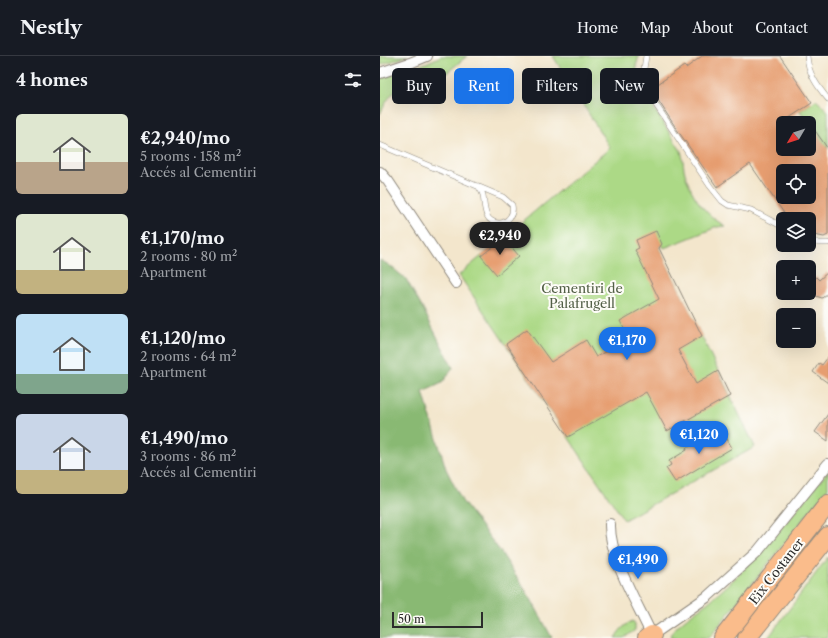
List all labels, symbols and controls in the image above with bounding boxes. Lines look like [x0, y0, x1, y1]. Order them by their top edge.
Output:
text: Nestly [20, 16, 82, 39]
text: Home [577, 19, 618, 37]
text: Map [640, 19, 670, 37]
text: About [692, 19, 733, 37]
text: Contact [755, 19, 808, 37]
chip: Buy [392, 68, 446, 104]
chip: Rent [454, 68, 514, 104]
chip: Filters [522, 68, 592, 104]
chip: New [600, 68, 659, 104]
icon: filters [342, 69, 364, 91]
text: 4 homes [16, 70, 88, 90]
north arrow [776, 116, 816, 156]
map controls [776, 116, 816, 348]
text: €2,940/mo [140, 128, 230, 148]
icon: home [48, 130, 96, 178]
text: 5 rooms · 158 m² [140, 148, 241, 164]
text: Accés al Cementiri [140, 164, 256, 180]
button: locate [776, 164, 816, 204]
button: layers [776, 212, 816, 252]
pin: €2,940 [467, 222, 533, 256]
text: €2,940 [479, 227, 521, 243]
text: €1,170/mo [140, 228, 224, 248]
icon: home [48, 230, 96, 278]
text: 2 rooms · 80 m² [140, 248, 237, 264]
button: + [776, 260, 816, 300]
text: Apartment [140, 264, 207, 280]
park label: Cementiri de Palafrugell [541, 280, 623, 311]
button: − [776, 308, 816, 348]
pin: €1,170 [594, 327, 660, 361]
text: €1,120/mo [140, 328, 225, 348]
icon: home [48, 330, 96, 378]
text: €1,170 [608, 332, 646, 348]
text: 2 rooms · 64 m² [140, 348, 237, 364]
text: Apartment [140, 364, 207, 380]
pin: €1,120 [666, 421, 732, 455]
text: €1,120 [679, 426, 719, 442]
text: €1,490/mo [140, 428, 228, 448]
icon: home [48, 430, 96, 478]
text: 3 rooms · 86 m² [140, 448, 236, 464]
text: Accés al Cementiri [140, 464, 256, 480]
street label: Eix Costaner [745, 534, 807, 607]
pin: €1,490 [605, 546, 671, 580]
text: €1,490 [617, 551, 659, 567]
scale bar [392, 610, 483, 629]
text: 50 m [398, 612, 424, 626]

